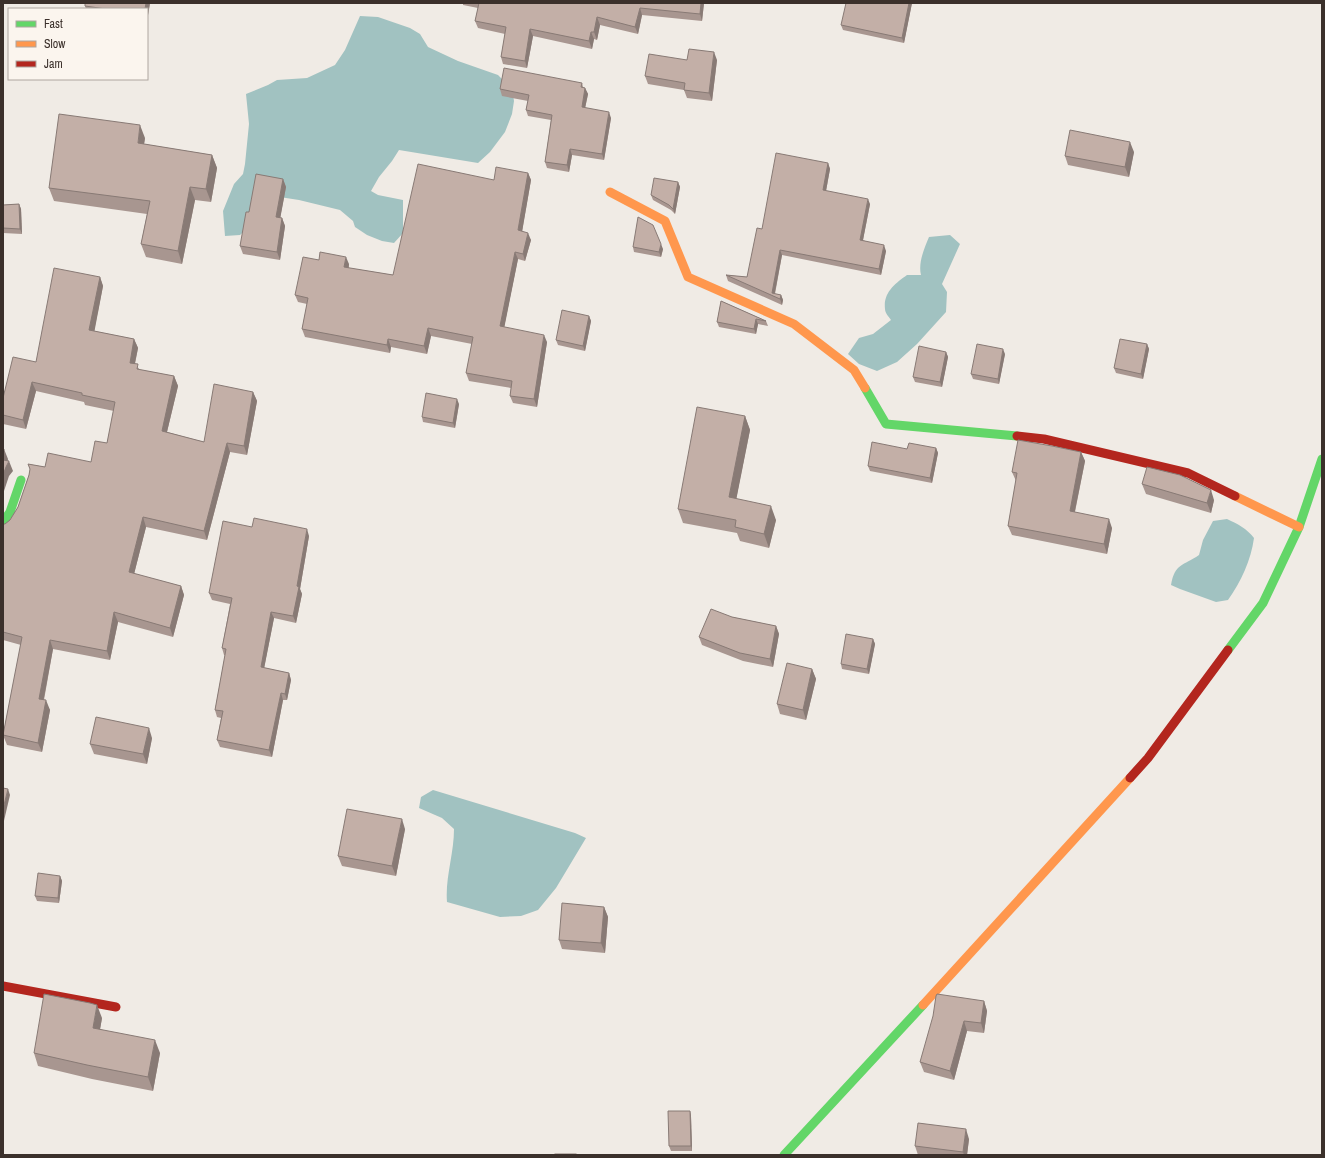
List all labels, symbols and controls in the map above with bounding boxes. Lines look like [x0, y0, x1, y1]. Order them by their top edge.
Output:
legend [8, 8, 148, 80]
text: Fast [44, 16, 63, 32]
text: Slow [44, 36, 66, 52]
text: Jam [44, 56, 63, 72]

